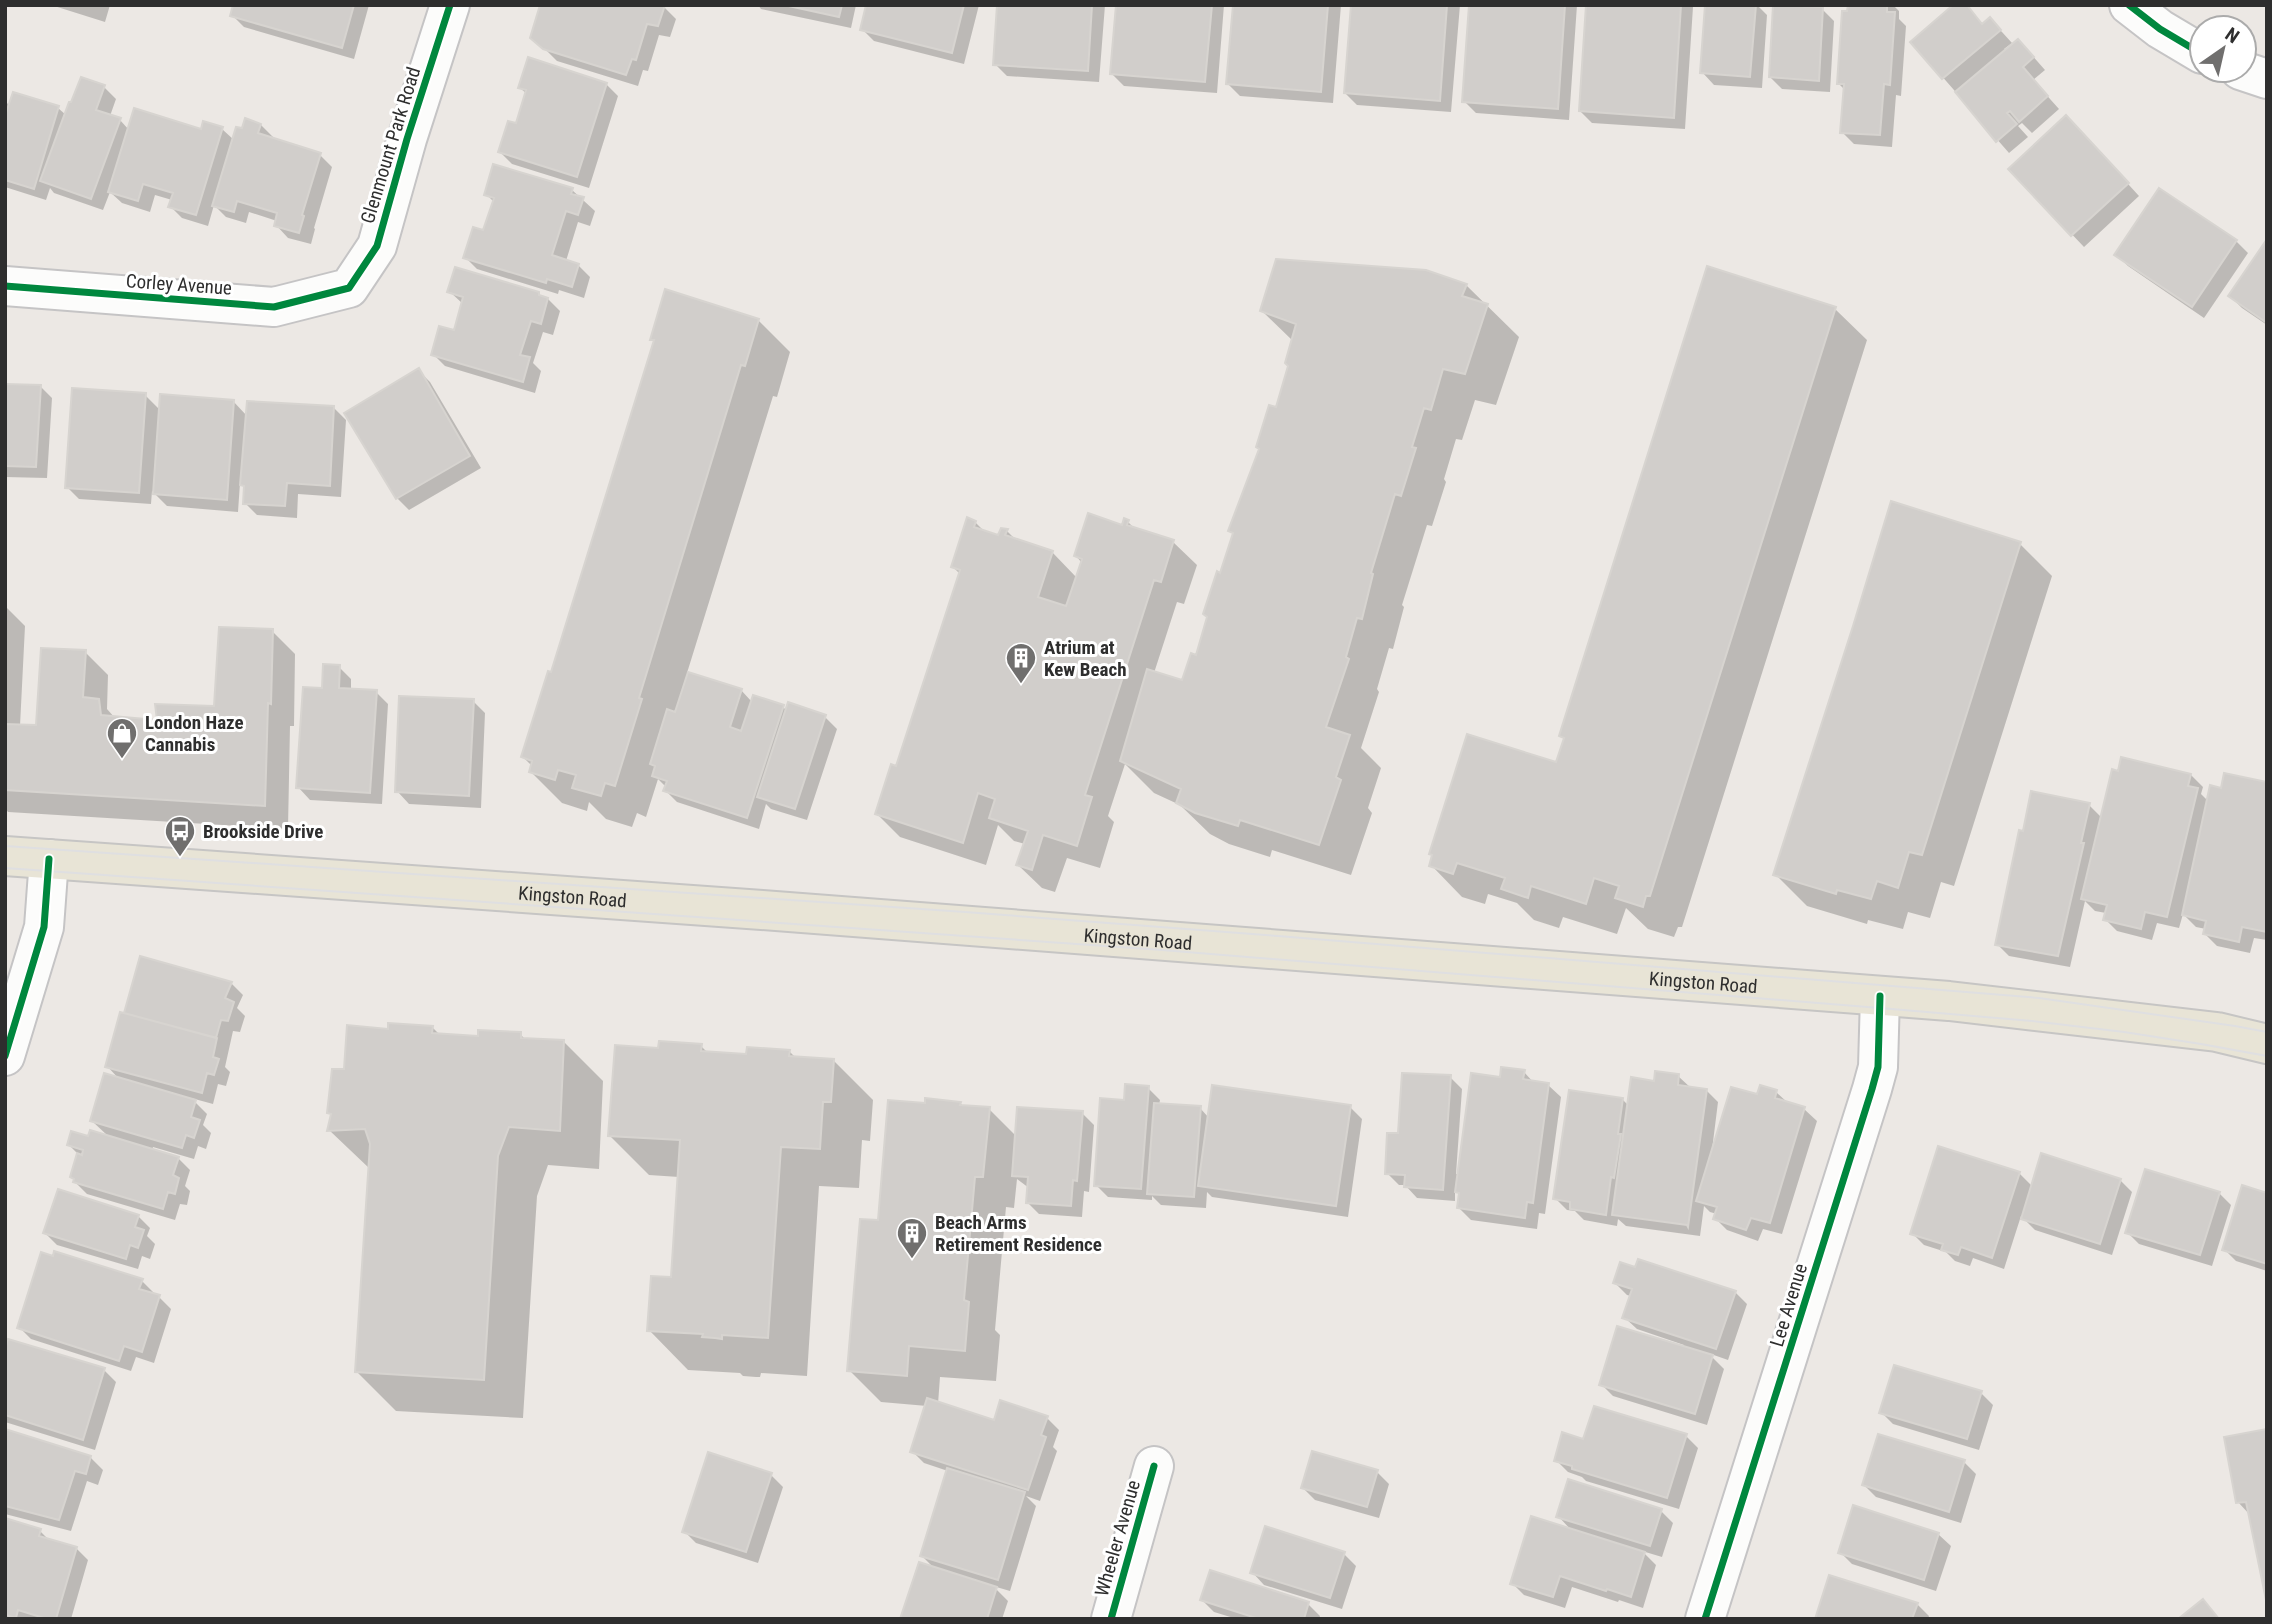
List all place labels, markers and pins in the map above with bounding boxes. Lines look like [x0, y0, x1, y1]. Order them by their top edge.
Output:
place label: Atrium at Kew Beach [1044, 636, 1127, 681]
building icon: Atrium at Kew Beach [1004, 641, 1038, 685]
place label: London Haze Cannabis [145, 711, 244, 756]
shop icon: London Haze Cannabis [105, 716, 139, 760]
bus stop icon: Brookside Drive [163, 814, 197, 858]
place label: Brookside Drive [203, 820, 323, 843]
place label: Beach Arms Retirement Residence [935, 1211, 1102, 1256]
building icon: Beach Arms Retirement Residence [895, 1216, 929, 1260]

